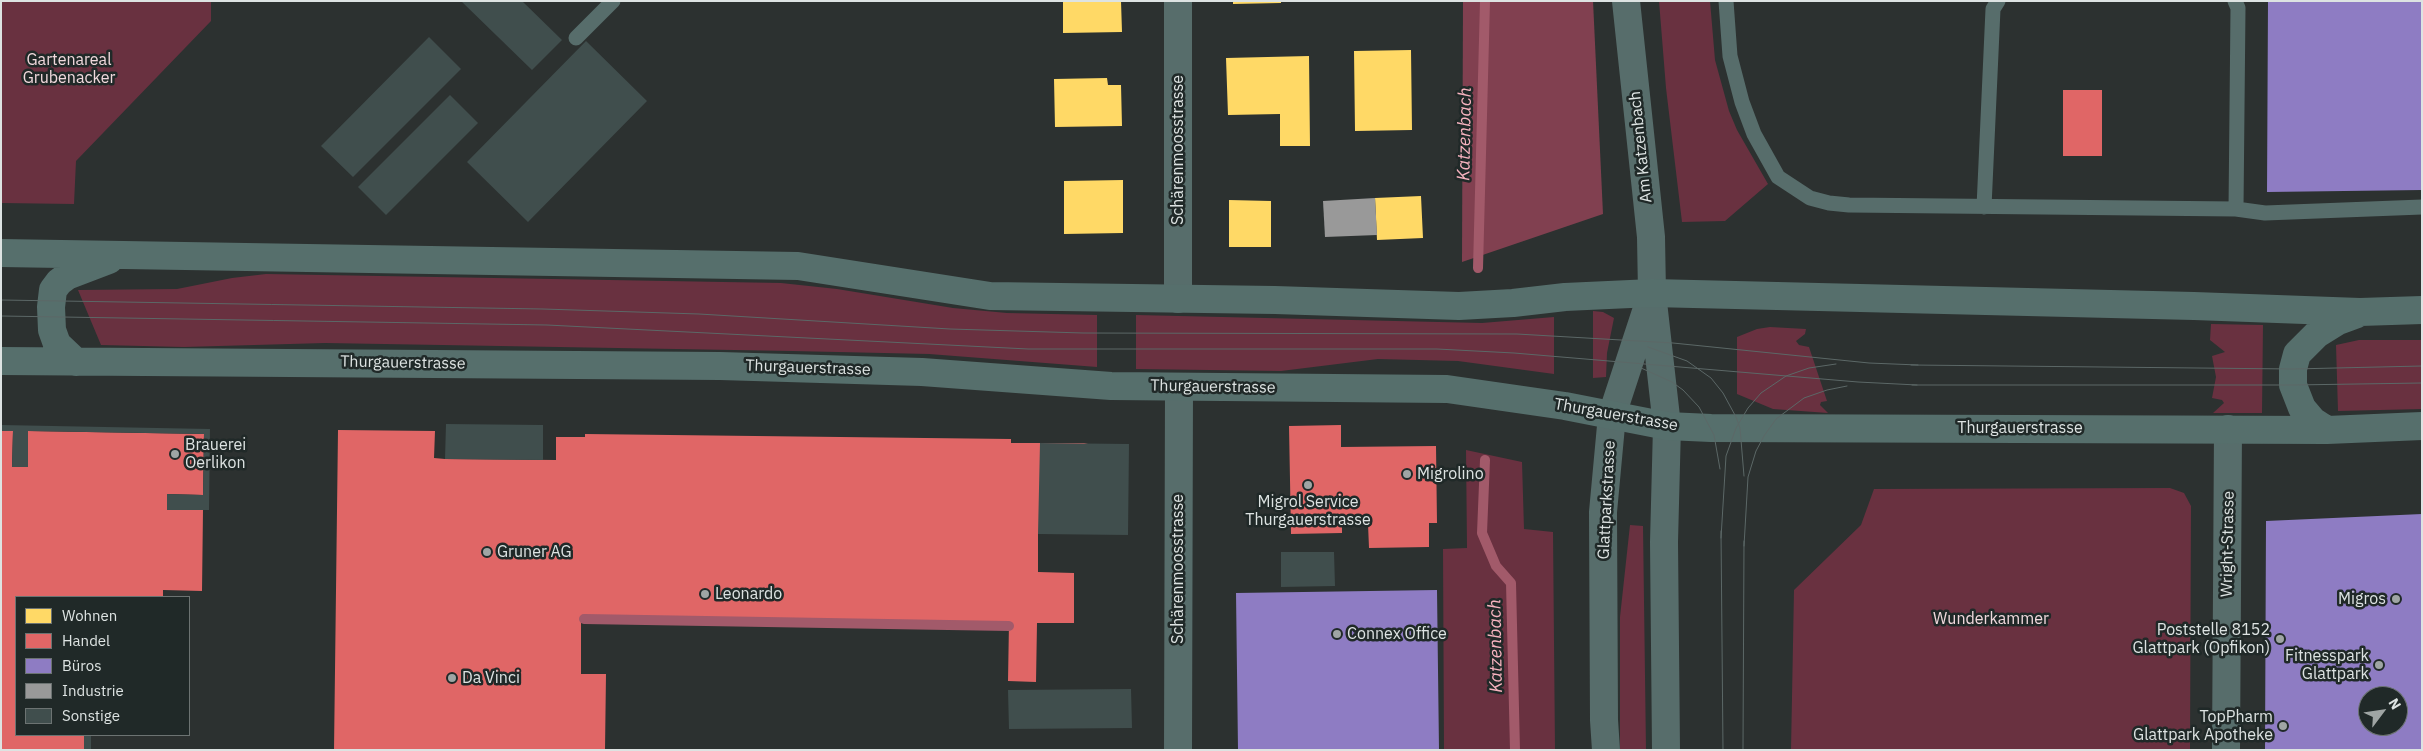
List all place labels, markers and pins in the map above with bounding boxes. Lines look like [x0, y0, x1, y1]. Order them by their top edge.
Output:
place label: Brauerei Oerlikon [185, 435, 246, 473]
marker: Brauerei Oerlikon [169, 448, 181, 460]
place label: Migrolino [1417, 464, 1484, 484]
marker: Migrolino [1401, 468, 1413, 480]
marker: Migrol Service Thurgauerstrasse [1302, 479, 1314, 491]
place label: Migrol Service Thurgauerstrasse [1245, 492, 1371, 530]
place label: Gruner AG [497, 542, 572, 562]
marker: Gruner AG [481, 546, 493, 558]
place label: Leonardo [715, 584, 782, 604]
marker: Leonardo [699, 588, 711, 600]
place label: Migros [2338, 589, 2386, 609]
marker: Migros [2390, 593, 2402, 605]
place label: Poststelle 8152 Glattpark (Opfikon) [2132, 620, 2270, 658]
place label: Connex Office [1347, 624, 1447, 644]
marker: Connex Office [1331, 628, 1343, 640]
marker: Poststelle 8152 Glattpark (Opfikon) [2274, 633, 2286, 645]
place label: Fitnesspark Glattpark [2285, 646, 2369, 684]
marker: Fitnesspark Glattpark [2373, 659, 2385, 671]
place label: Da Vinci [462, 668, 520, 688]
marker: Da Vinci [446, 672, 458, 684]
place label: TopPharm Glattpark Apotheke [2133, 707, 2273, 745]
marker: TopPharm Glattpark Apotheke [2277, 720, 2289, 732]

